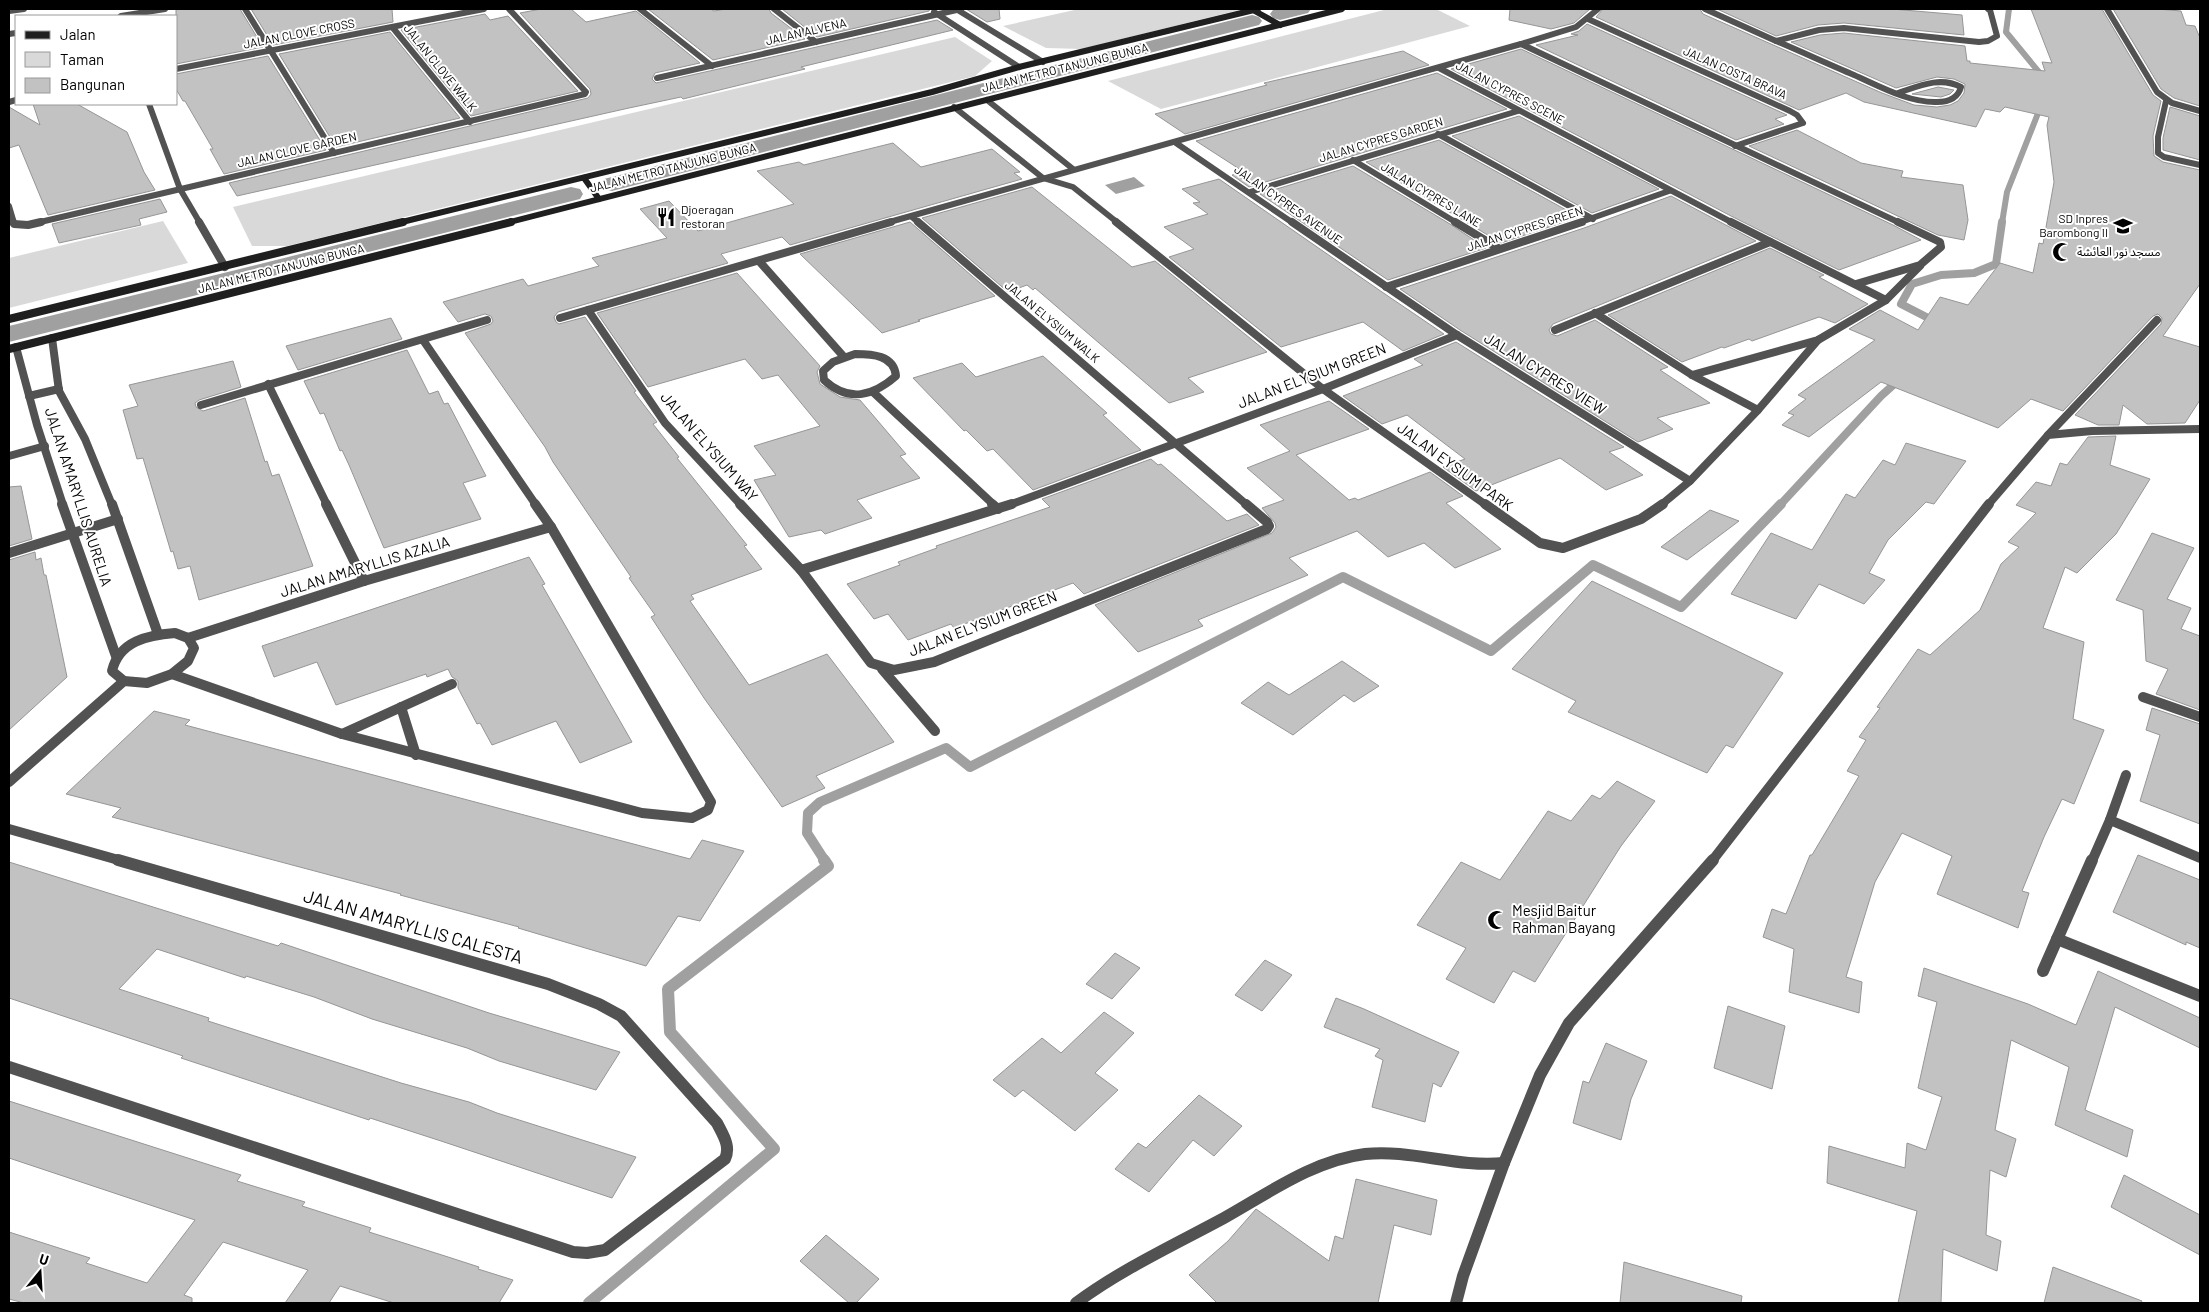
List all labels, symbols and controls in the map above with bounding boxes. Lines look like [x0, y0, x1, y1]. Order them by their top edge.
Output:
legend [15, 15, 178, 105]
street label: JALAN CLOVE CROSS [242, 15, 356, 51]
street label: JALAN ALVENA [764, 15, 848, 47]
street label: JALAN CLOVE WALK [401, 21, 481, 114]
text: Jalan [60, 25, 96, 43]
street label: JALAN METRO TANJUNG BUNGA [980, 40, 1150, 95]
street label: JALAN COSTA BRAVA [1681, 43, 1789, 101]
text: Taman [60, 50, 104, 68]
street label: JALAN CYPRES SCENE [1454, 58, 1567, 127]
text: Bangunan [60, 75, 125, 93]
street label: JALAN CYPRES GARDEN [1317, 114, 1444, 165]
street label: JALAN CLOVE GARDEN [236, 128, 358, 170]
street label: JALAN METRO TANJUNG BUNGA [588, 140, 758, 195]
street label: JALAN CYPRES LANE [1379, 159, 1484, 229]
street label: JALAN CYPRES AVENUE [1232, 162, 1345, 247]
place label: Djoeragan restoran [681, 202, 734, 230]
street label: JALAN CYPRES GREEN [1465, 203, 1585, 253]
restaurant icon: Djoeragan restoran [655, 206, 677, 228]
place label: SD Inpres Barombong II [2039, 211, 2108, 239]
school or university icon: SD Inpres Barombong II [2112, 215, 2134, 237]
street label: JALAN METRO TANJUNG BUNGA [196, 241, 366, 296]
mosque icon: مسجد نور العائشة [2051, 241, 2073, 263]
place label: مسجد نور العائشة [2077, 244, 2161, 259]
street label: JALAN ELYSIUM WALK [1002, 277, 1103, 365]
street label: JALAN CYPRES VIEW [1481, 328, 1610, 418]
street label: JALAN ELYSIUM GREEN [1235, 338, 1388, 412]
street label: JALAN ELYSIUM WAY [657, 388, 762, 505]
street label: JALAN AMARYLLIS AURELIA [42, 405, 116, 588]
street label: JALAN EYSIUM PARK [1394, 418, 1517, 514]
street label: JALAN AMARYLLIS AZALIA [278, 532, 452, 600]
street label: JALAN ELYSIUM GREEN [906, 586, 1059, 660]
street label: JALAN AMARYLLIS CALESTA [301, 884, 525, 968]
place label: Mesjid Baitur Rahman Bayang [1512, 901, 1616, 936]
mosque icon: Mesjid Baitur Rahman Bayang [1486, 909, 1508, 931]
north arrow [15, 1247, 65, 1297]
text: U [37, 1250, 51, 1269]

